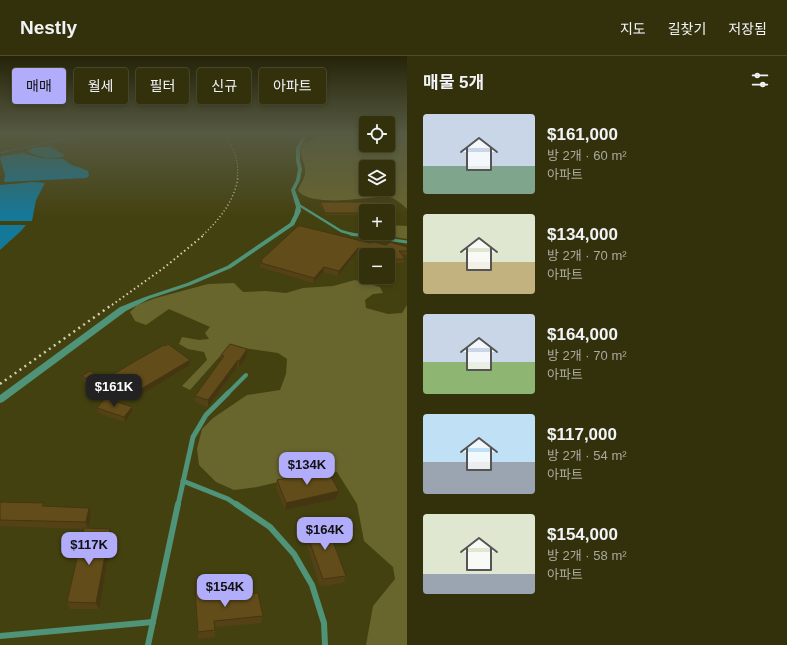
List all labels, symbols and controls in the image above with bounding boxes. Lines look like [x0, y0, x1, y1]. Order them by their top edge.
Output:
text: Nestly [20, 17, 77, 38]
text: 지도 [620, 21, 646, 37]
text: 길찾기 [668, 21, 706, 37]
text: 저장됨 [728, 21, 767, 37]
chip: 매매 [12, 68, 66, 104]
chip: 월세 [74, 68, 128, 104]
chip: 필터 [136, 68, 189, 104]
chip: 신규 [197, 68, 251, 104]
chip: 아파트 [259, 68, 326, 104]
icon: filters [749, 69, 771, 91]
text: 매물 5개 [423, 73, 484, 92]
map controls [359, 116, 395, 284]
button: locate [359, 116, 395, 152]
text: $161,000 [547, 125, 618, 144]
icon: home [455, 130, 503, 178]
text: 방 2개 · 60 m² [547, 148, 627, 163]
button: layers [359, 160, 395, 196]
text: 아파트 [547, 167, 583, 182]
button: + [359, 204, 395, 240]
text: $134,000 [547, 225, 618, 244]
icon: home [455, 230, 503, 278]
button: − [359, 248, 395, 284]
text: 방 2개 · 70 m² [547, 248, 627, 263]
text: 아파트 [547, 267, 583, 282]
text: $164,000 [547, 325, 618, 344]
icon: home [455, 330, 503, 378]
text: 방 2개 · 70 m² [547, 348, 627, 363]
text: 아파트 [547, 367, 583, 382]
pin: $161K [86, 374, 142, 408]
text: $161K [95, 379, 133, 394]
text: $117,000 [547, 425, 617, 444]
icon: home [455, 430, 503, 478]
text: 방 2개 · 54 m² [547, 448, 627, 463]
pin: $134K [279, 452, 335, 486]
text: $134K [288, 457, 326, 472]
text: 아파트 [547, 467, 583, 482]
pin: $164K [297, 517, 353, 551]
text: $164K [306, 522, 344, 537]
text: $154,000 [547, 525, 618, 544]
icon: home [455, 530, 503, 578]
pin: $117K [61, 532, 117, 566]
text: $117K [70, 537, 108, 552]
text: 방 2개 · 58 m² [547, 548, 627, 563]
text: 아파트 [547, 567, 583, 582]
pin: $154K [197, 574, 253, 608]
text: $154K [206, 579, 244, 594]

